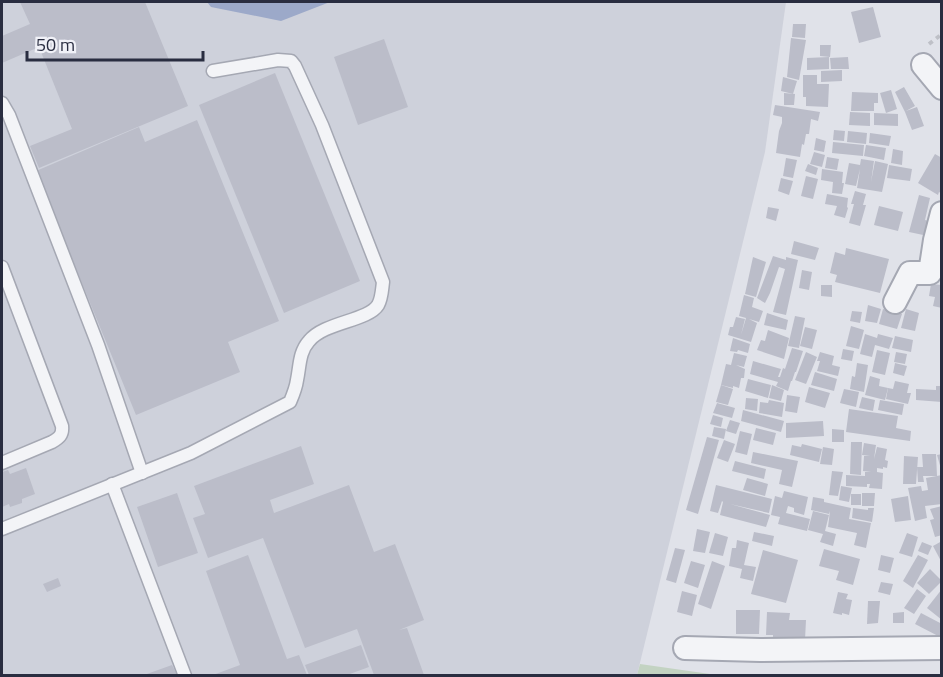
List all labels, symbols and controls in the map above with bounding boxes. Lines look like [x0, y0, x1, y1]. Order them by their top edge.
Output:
scale bar [27, 24, 202, 62]
text: 50 m [36, 31, 75, 58]

